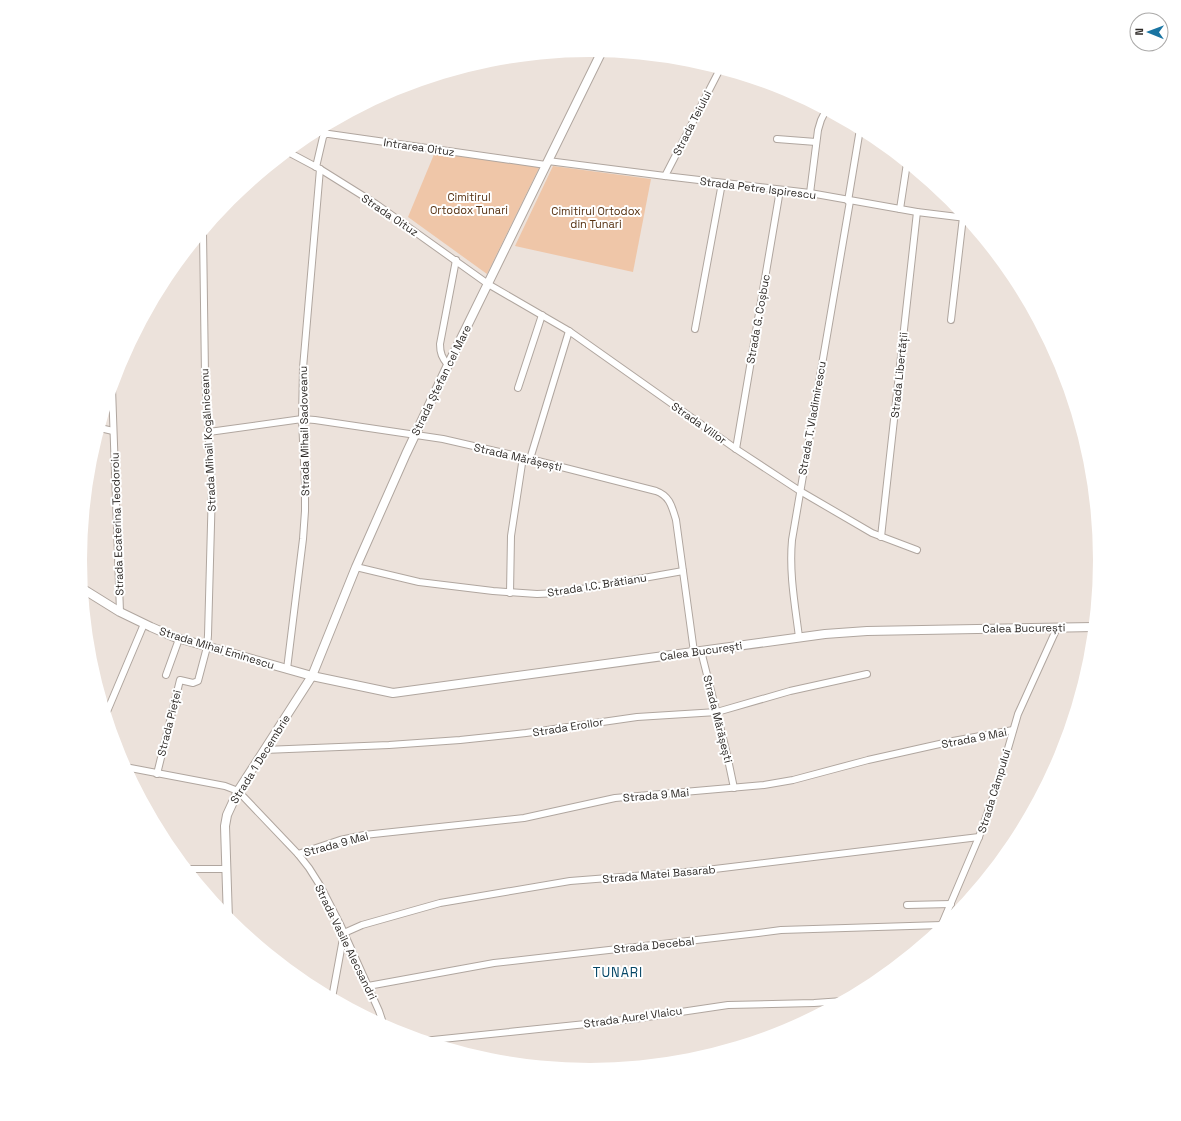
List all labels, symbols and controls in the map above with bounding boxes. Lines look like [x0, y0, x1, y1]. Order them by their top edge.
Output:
north arrow [1129, 12, 1169, 52]
text: N [1132, 28, 1146, 36]
street label: Strada Teiului [670, 88, 715, 158]
street label: Intrarea Oituz [382, 135, 456, 159]
street label: Strada Petre Ispirescu [699, 174, 817, 202]
park label: Cimitirul Ortodox Tunari [430, 190, 508, 217]
street label: Strada Oituz [359, 191, 421, 239]
park label: Cimitirul Ortodox din Tunari [551, 204, 641, 231]
street label: Strada G. Coșbuc [743, 273, 773, 365]
street label: Strada Ștefan cel Mare [408, 322, 474, 438]
street label: Strada Libertății [888, 331, 910, 419]
street label: Strada T. Vladimirescu [795, 360, 829, 476]
street label: Strada Mihail Sadoveanu [296, 366, 312, 496]
street label: Strada Mihail Kogălniceanu [197, 368, 219, 512]
street label: Strada Viilor [669, 399, 729, 447]
street label: Strada Mărășești [473, 440, 564, 474]
street label: Strada Ecaterina Teodoroiu [108, 452, 126, 596]
street label: Strada I.C. Brătianu [546, 570, 648, 600]
street label: Calea București [982, 620, 1066, 636]
street label: Strada Mihai Eminescu [158, 624, 276, 672]
street label: Calea București [659, 638, 743, 664]
street label: Strada Mărășești [700, 674, 736, 765]
street label: Strada Pieței [154, 688, 184, 758]
street label: Strada 1 Decembrie [227, 712, 293, 806]
street label: Strada Eroilor [532, 714, 604, 740]
street label: Strada 9 Mai [940, 725, 1008, 751]
street label: Strada Câmpului [975, 747, 1013, 835]
street label: Strada 9 Mai [622, 785, 690, 805]
street label: Strada 9 Mai [302, 829, 370, 859]
street label: Strada Matei Basarab [602, 862, 716, 886]
street label: Strada Vasile Alecsandri [312, 882, 380, 1002]
street label: Strada Decebal [613, 934, 695, 956]
district label: TUNARI [593, 964, 643, 981]
street label: Strada Aurel Vlaicu [583, 1003, 683, 1031]

